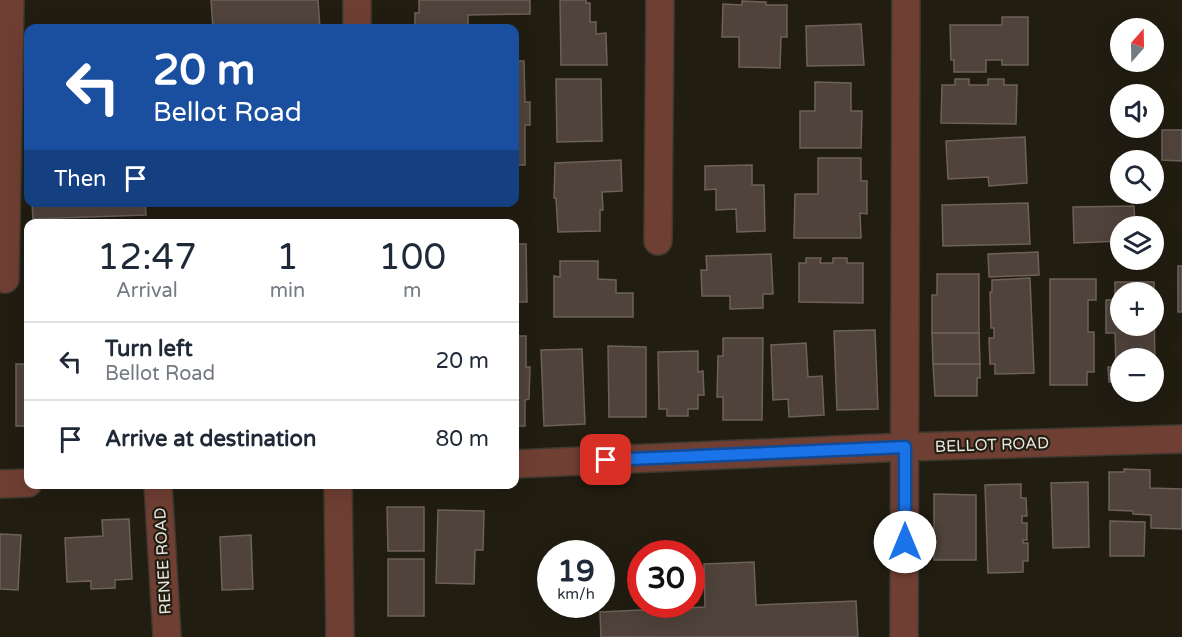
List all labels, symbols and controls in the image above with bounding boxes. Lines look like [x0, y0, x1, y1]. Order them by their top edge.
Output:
north arrow [1110, 18, 1164, 72]
map controls [1110, 18, 1164, 402]
text: 20 m [153, 45, 255, 96]
icon: left [54, 48, 132, 126]
button: sound [1110, 84, 1164, 138]
text: Bellot Road [153, 96, 302, 129]
button: search [1110, 150, 1164, 204]
icon: arrive [119, 162, 152, 195]
text: Then [54, 166, 107, 192]
button: layers [1110, 216, 1164, 270]
text: 12:47 [97, 236, 197, 279]
text: 1 [276, 236, 299, 279]
text: 100 [378, 236, 446, 279]
text: Arrival [116, 279, 178, 303]
text: min [270, 279, 305, 303]
text: m [403, 279, 421, 303]
button: + [1110, 282, 1164, 336]
text: Turn left [105, 336, 193, 362]
icon: left [54, 345, 87, 378]
text: 20 m [435, 348, 489, 374]
button: − [1110, 348, 1164, 402]
text: Bellot Road [105, 362, 215, 386]
icon: arrive [54, 423, 87, 456]
text: Arrive at destination [105, 426, 316, 452]
text: 80 m [435, 426, 489, 452]
street label: BELLOT ROAD [935, 433, 1049, 457]
pin [580, 434, 631, 485]
icon: arrive [589, 443, 622, 476]
street label: RENEE ROAD [150, 507, 176, 615]
position arrow [873, 510, 937, 574]
speed limit sign: 30 [627, 540, 705, 618]
text: 19 [557, 553, 595, 590]
text: km/h [557, 585, 595, 603]

